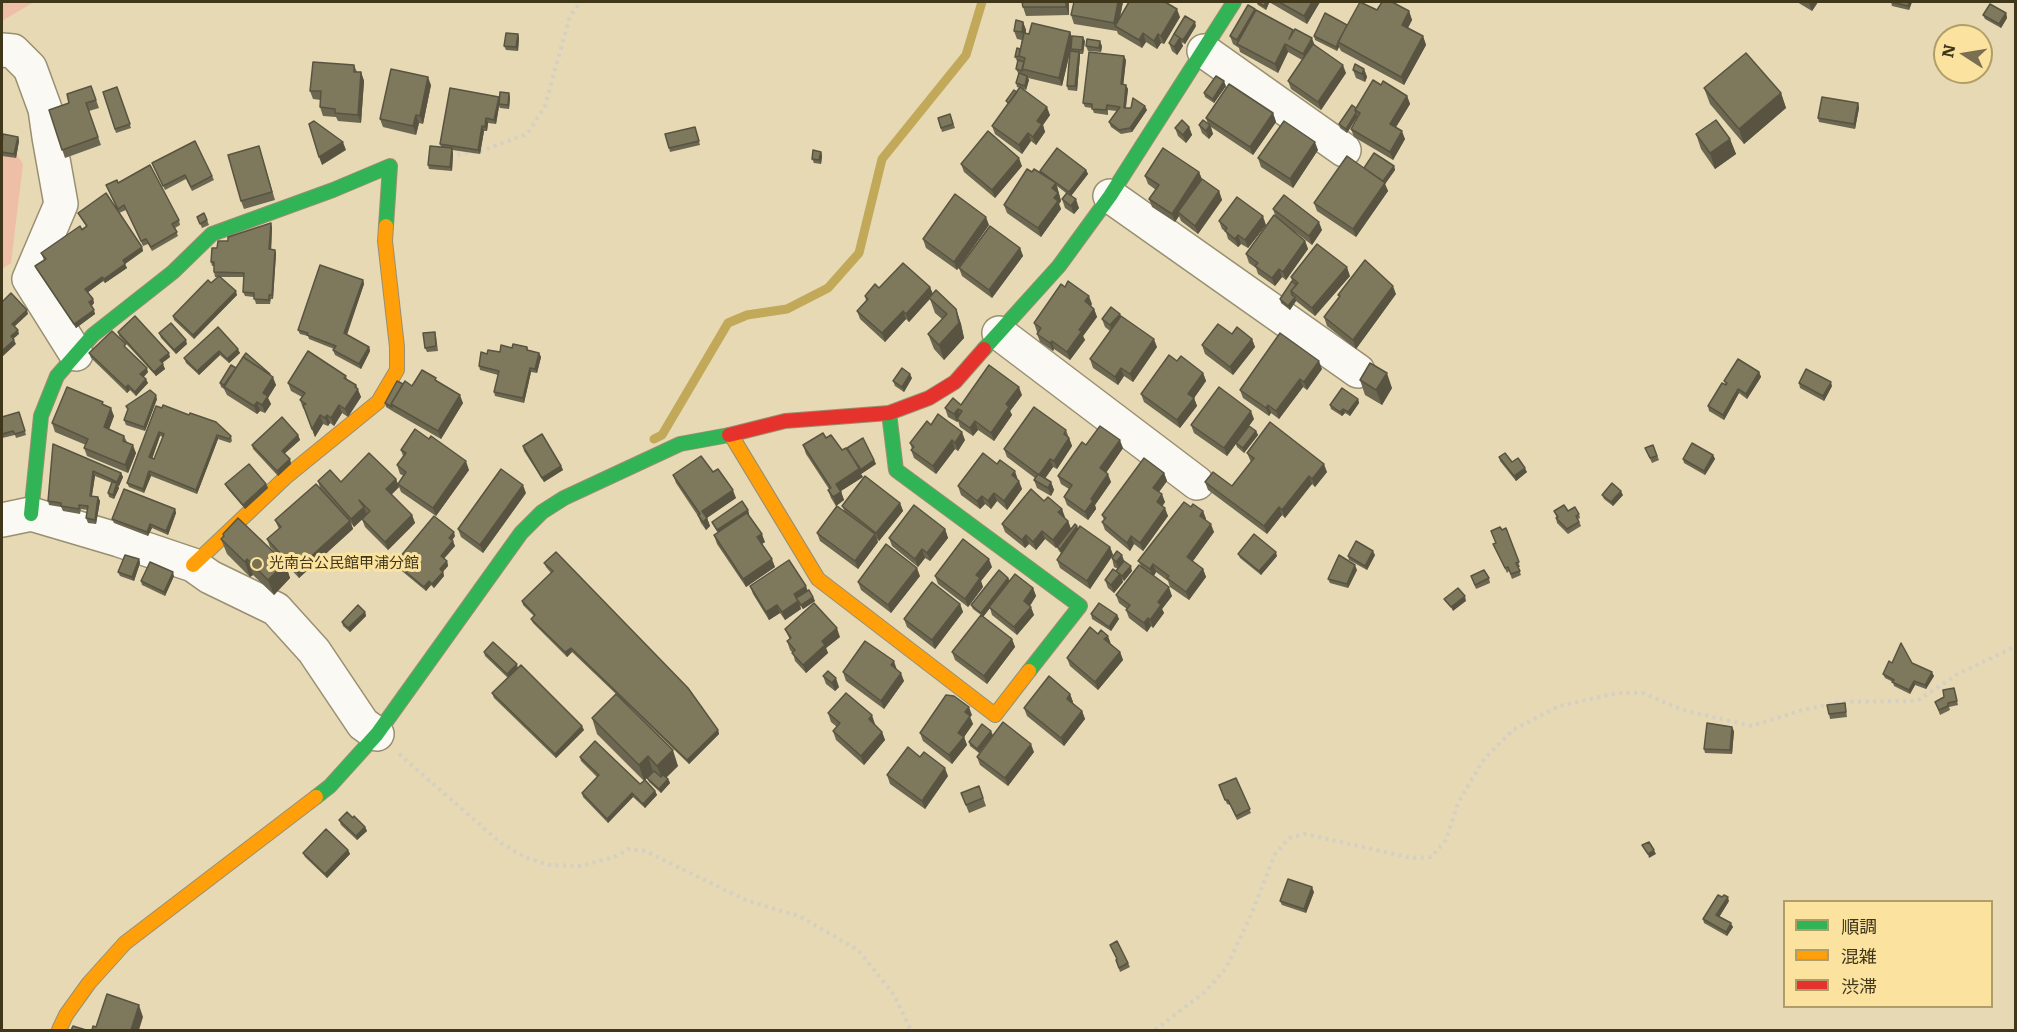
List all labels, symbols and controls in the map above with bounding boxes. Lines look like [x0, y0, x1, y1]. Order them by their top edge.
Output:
north arrow [1933, 24, 1993, 84]
text: N [1934, 42, 1960, 60]
place label: 光南台公民館甲浦分館 [269, 555, 419, 573]
marker: 光南台公民館甲浦分館 [250, 557, 264, 571]
legend [1783, 900, 1993, 1008]
text: 順調 [1841, 912, 1877, 939]
text: 混雑 [1841, 942, 1877, 969]
text: 渋滞 [1841, 972, 1877, 999]

